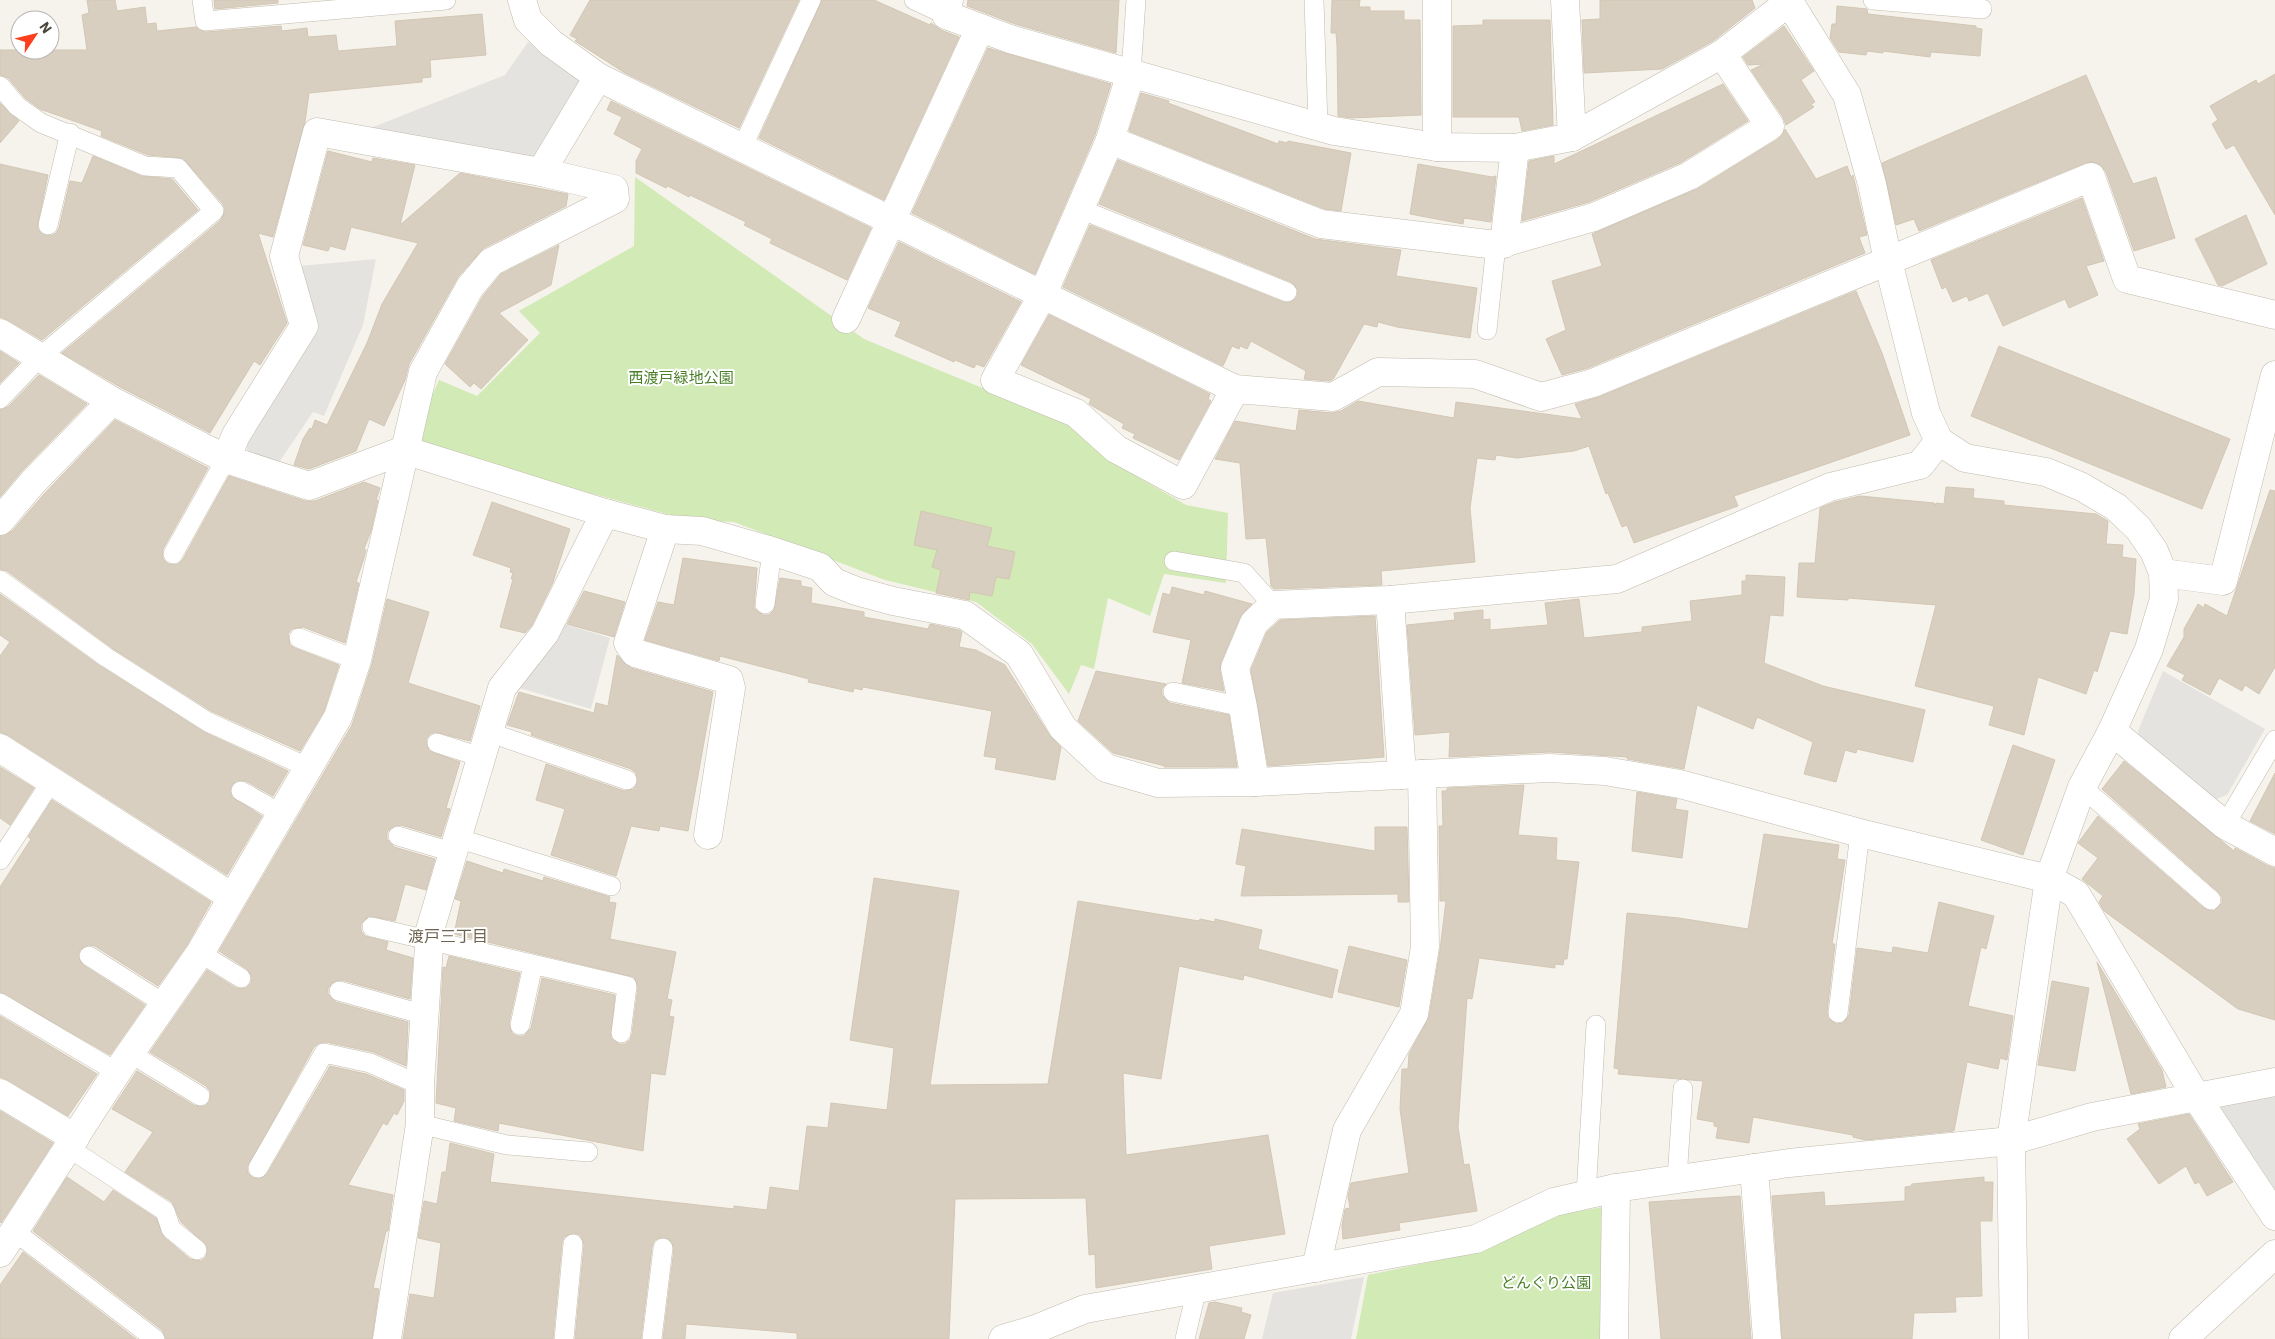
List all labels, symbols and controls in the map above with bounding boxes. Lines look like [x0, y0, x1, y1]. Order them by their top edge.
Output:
north arrow [10, 10, 60, 60]
text: N [35, 18, 56, 37]
park label: 西渡戸緑地公園 [628, 368, 734, 387]
district label: 渡戸三丁目 [408, 926, 488, 946]
park label: どんぐり公園 [1501, 1273, 1591, 1292]

